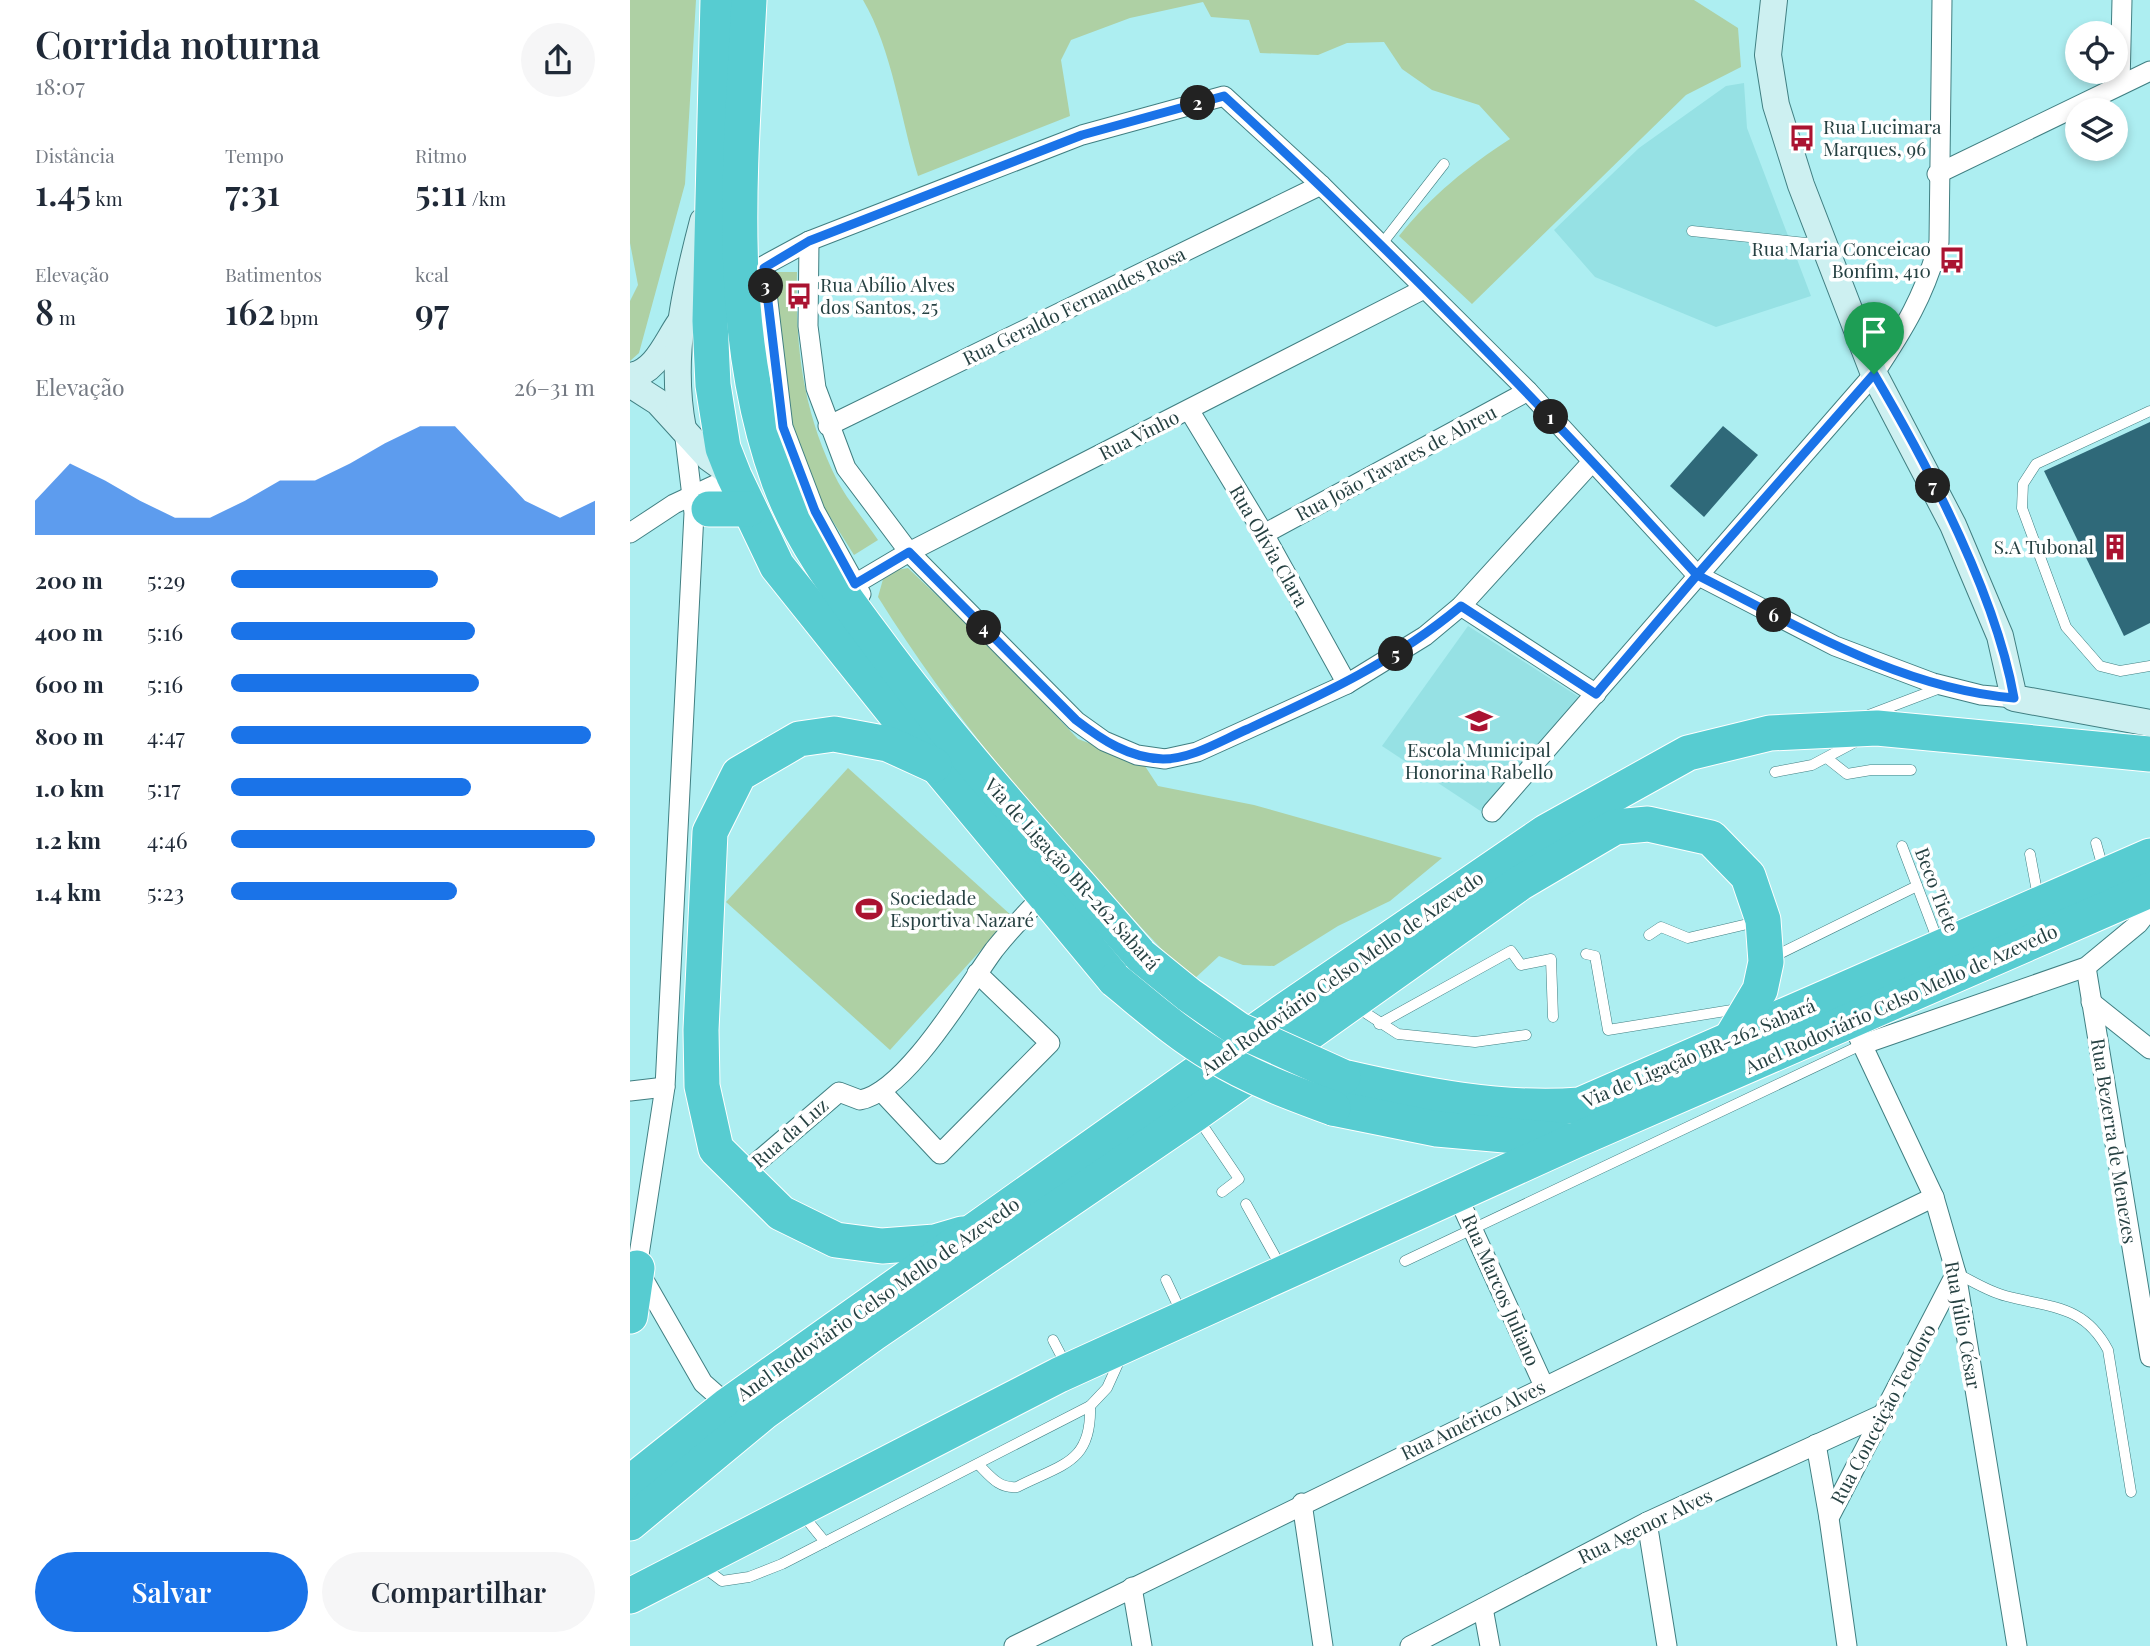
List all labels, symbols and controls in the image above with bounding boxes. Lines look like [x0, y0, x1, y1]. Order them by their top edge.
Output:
text: Corrida noturna [35, 18, 321, 69]
map controls [2065, 21, 2128, 161]
button: locate [2065, 21, 2128, 84]
button: share [521, 23, 595, 97]
text: 18:07 [35, 70, 85, 101]
pin: 2 [1180, 86, 1216, 120]
text: 2 [1193, 89, 1202, 115]
button: layers [2065, 98, 2128, 161]
place label: Rua Lucimara Marques, 96 [1823, 113, 1942, 161]
bus stop icon: Rua Lucimara Marques, 96 [1787, 123, 1817, 153]
text: Distância [35, 142, 115, 168]
text: Tempo [225, 142, 284, 168]
text: Ritmo [415, 142, 467, 168]
text: 1.45 [35, 168, 91, 215]
text: 7:31 [225, 168, 280, 215]
text: 5:11 [415, 168, 467, 215]
text: km [91, 185, 123, 211]
text: /km [467, 185, 506, 211]
place label: Rua Maria Conceicao Bonfim, 410 [1751, 235, 1931, 283]
street label: Rua Geraldo Fernandes Rosa [958, 240, 1190, 370]
bus stop icon: Rua Maria Conceicao Bonfim, 410 [1937, 245, 1967, 275]
text: Elevação [35, 261, 109, 287]
text: Batimentos [225, 261, 322, 287]
text: kcal [415, 261, 449, 287]
pin: 3 [748, 268, 784, 304]
place label: Rua Abílio Alves dos Santos, 25 [820, 271, 955, 319]
text: 3 [761, 272, 770, 298]
bus stop icon: Rua Abílio Alves dos Santos, 25 [784, 281, 814, 311]
text: 8 [35, 287, 54, 334]
text: 162 [225, 287, 275, 334]
text: 97 [415, 287, 449, 334]
pin [1844, 302, 1904, 374]
text: m [54, 304, 76, 330]
text: bpm [275, 304, 319, 330]
icon: arrive [1855, 313, 1893, 351]
text: Elevação [35, 371, 125, 402]
text: 26–31 m [514, 371, 595, 402]
street label: Rua João Tavares de Abreu [1290, 398, 1501, 526]
pin: 1 [1534, 400, 1569, 434]
street label: Rua Vinho [1094, 403, 1183, 465]
text: 1 [1547, 403, 1554, 429]
pin: 7 [1916, 468, 1950, 504]
text: 7 [1928, 472, 1937, 498]
street label: Rua Olívia Clara [1224, 480, 1316, 612]
building icon: S.A Tubonal [2100, 532, 2130, 562]
place label: S.A Tubonal [1994, 533, 2095, 559]
text: 200 m [35, 564, 103, 595]
text: 5:29 [147, 564, 185, 595]
pin: 6 [1756, 598, 1792, 632]
text: 6 [1768, 601, 1779, 627]
pin: 4 [966, 610, 1002, 646]
text: 4 [978, 614, 989, 640]
text: 400 m [35, 616, 103, 647]
text: 5:16 [147, 616, 183, 647]
pin: 5 [1378, 636, 1414, 672]
text: 5 [1391, 640, 1400, 666]
text: 600 m [35, 668, 104, 699]
text: 5:16 [147, 668, 183, 699]
school or university icon: Escola Municipal Honorina Rabello [1464, 706, 1494, 736]
text: 800 m [35, 720, 104, 751]
text: 4:47 [147, 720, 185, 751]
place label: Escola Municipal Honorina Rabello [1405, 736, 1553, 784]
street label: Via de Ligação BR-262 Sabará [979, 771, 1166, 975]
text: 1.0 km [35, 772, 104, 803]
text: 5:17 [147, 772, 181, 803]
text: 1.2 km [35, 824, 101, 855]
text: 4:46 [147, 824, 188, 855]
street label: Beco Tiete [1910, 844, 1966, 936]
street label: Anel Rodoviário Celso Mello de Azevedo [1194, 864, 1488, 1081]
text: 1.4 km [35, 876, 101, 907]
text: 5:23 [147, 876, 184, 907]
place label: Sociedade Esportiva Nazaré [890, 884, 1034, 932]
sports icon: Sociedade Esportiva Nazaré [854, 894, 884, 924]
street label: Anel Rodoviário Celso Mello de Azevedo [1739, 917, 2061, 1079]
street label: Via de Ligação BR-262 Sabará [1577, 991, 1819, 1113]
street label: Rua Bezerra de Menezes [2086, 1036, 2144, 1245]
street label: Rua da Luz [746, 1092, 833, 1173]
street label: Anel Rodoviário Celso Mello de Azevedo [730, 1190, 1024, 1407]
street label: Rua Marcos Juliano [1457, 1210, 1547, 1370]
street label: Rua Júlio César [1940, 1259, 1988, 1391]
street label: Rua Conceição Teodoro [1823, 1319, 1941, 1508]
street label: Rua Américo Alves [1396, 1373, 1549, 1465]
street label: Rua Agenor Alves [1573, 1481, 1716, 1569]
button: Salvar [35, 1552, 308, 1632]
button: Compartilhar [322, 1552, 595, 1632]

